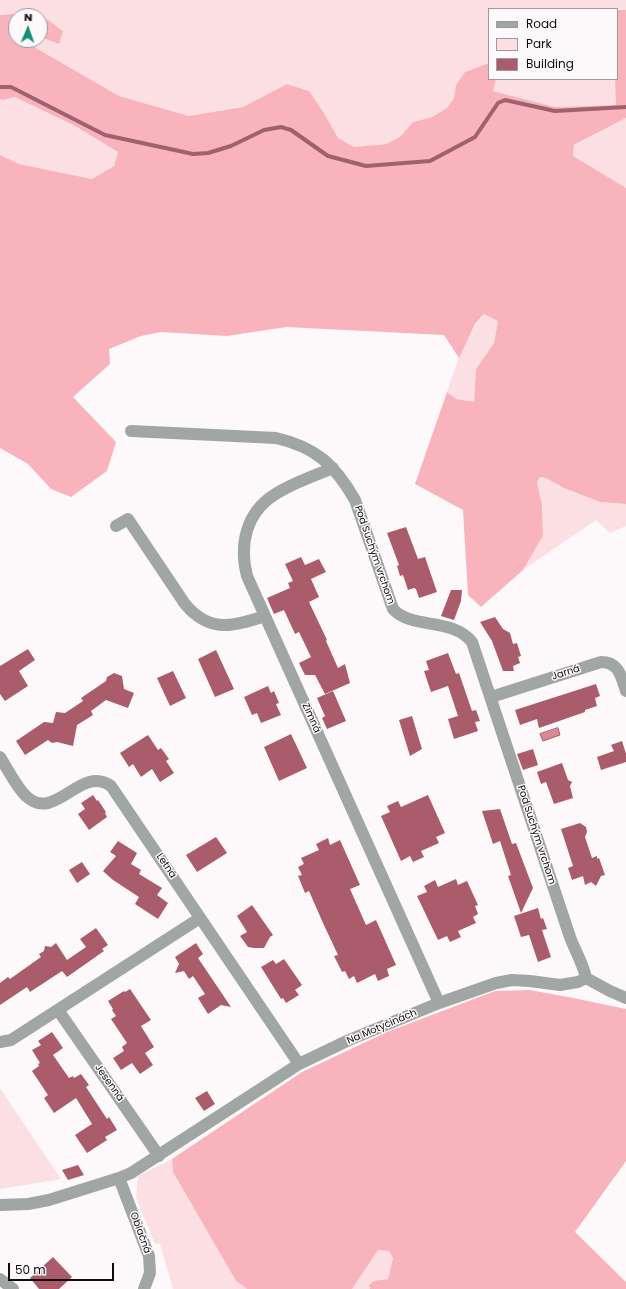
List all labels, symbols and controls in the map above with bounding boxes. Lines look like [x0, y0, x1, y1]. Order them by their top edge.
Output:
north arrow [8, 8, 48, 48]
legend [488, 8, 618, 80]
text: N [24, 9, 33, 25]
text: Road [526, 15, 557, 32]
text: Park [526, 35, 552, 52]
text: Building [526, 55, 574, 72]
street label: Pod Suchým vrchom [351, 504, 397, 606]
street label: Jarná [550, 663, 582, 683]
street label: Zimná [299, 701, 323, 735]
street label: Pod Suchým vrchom [514, 784, 558, 886]
street label: Letná [153, 851, 179, 881]
street label: Na Motyčinách [345, 1007, 419, 1047]
street label: Jesenná [92, 1062, 126, 1104]
street label: Oblačná [127, 1211, 153, 1255]
scale bar [10, 1255, 116, 1281]
text: 50 m [15, 1261, 46, 1278]

